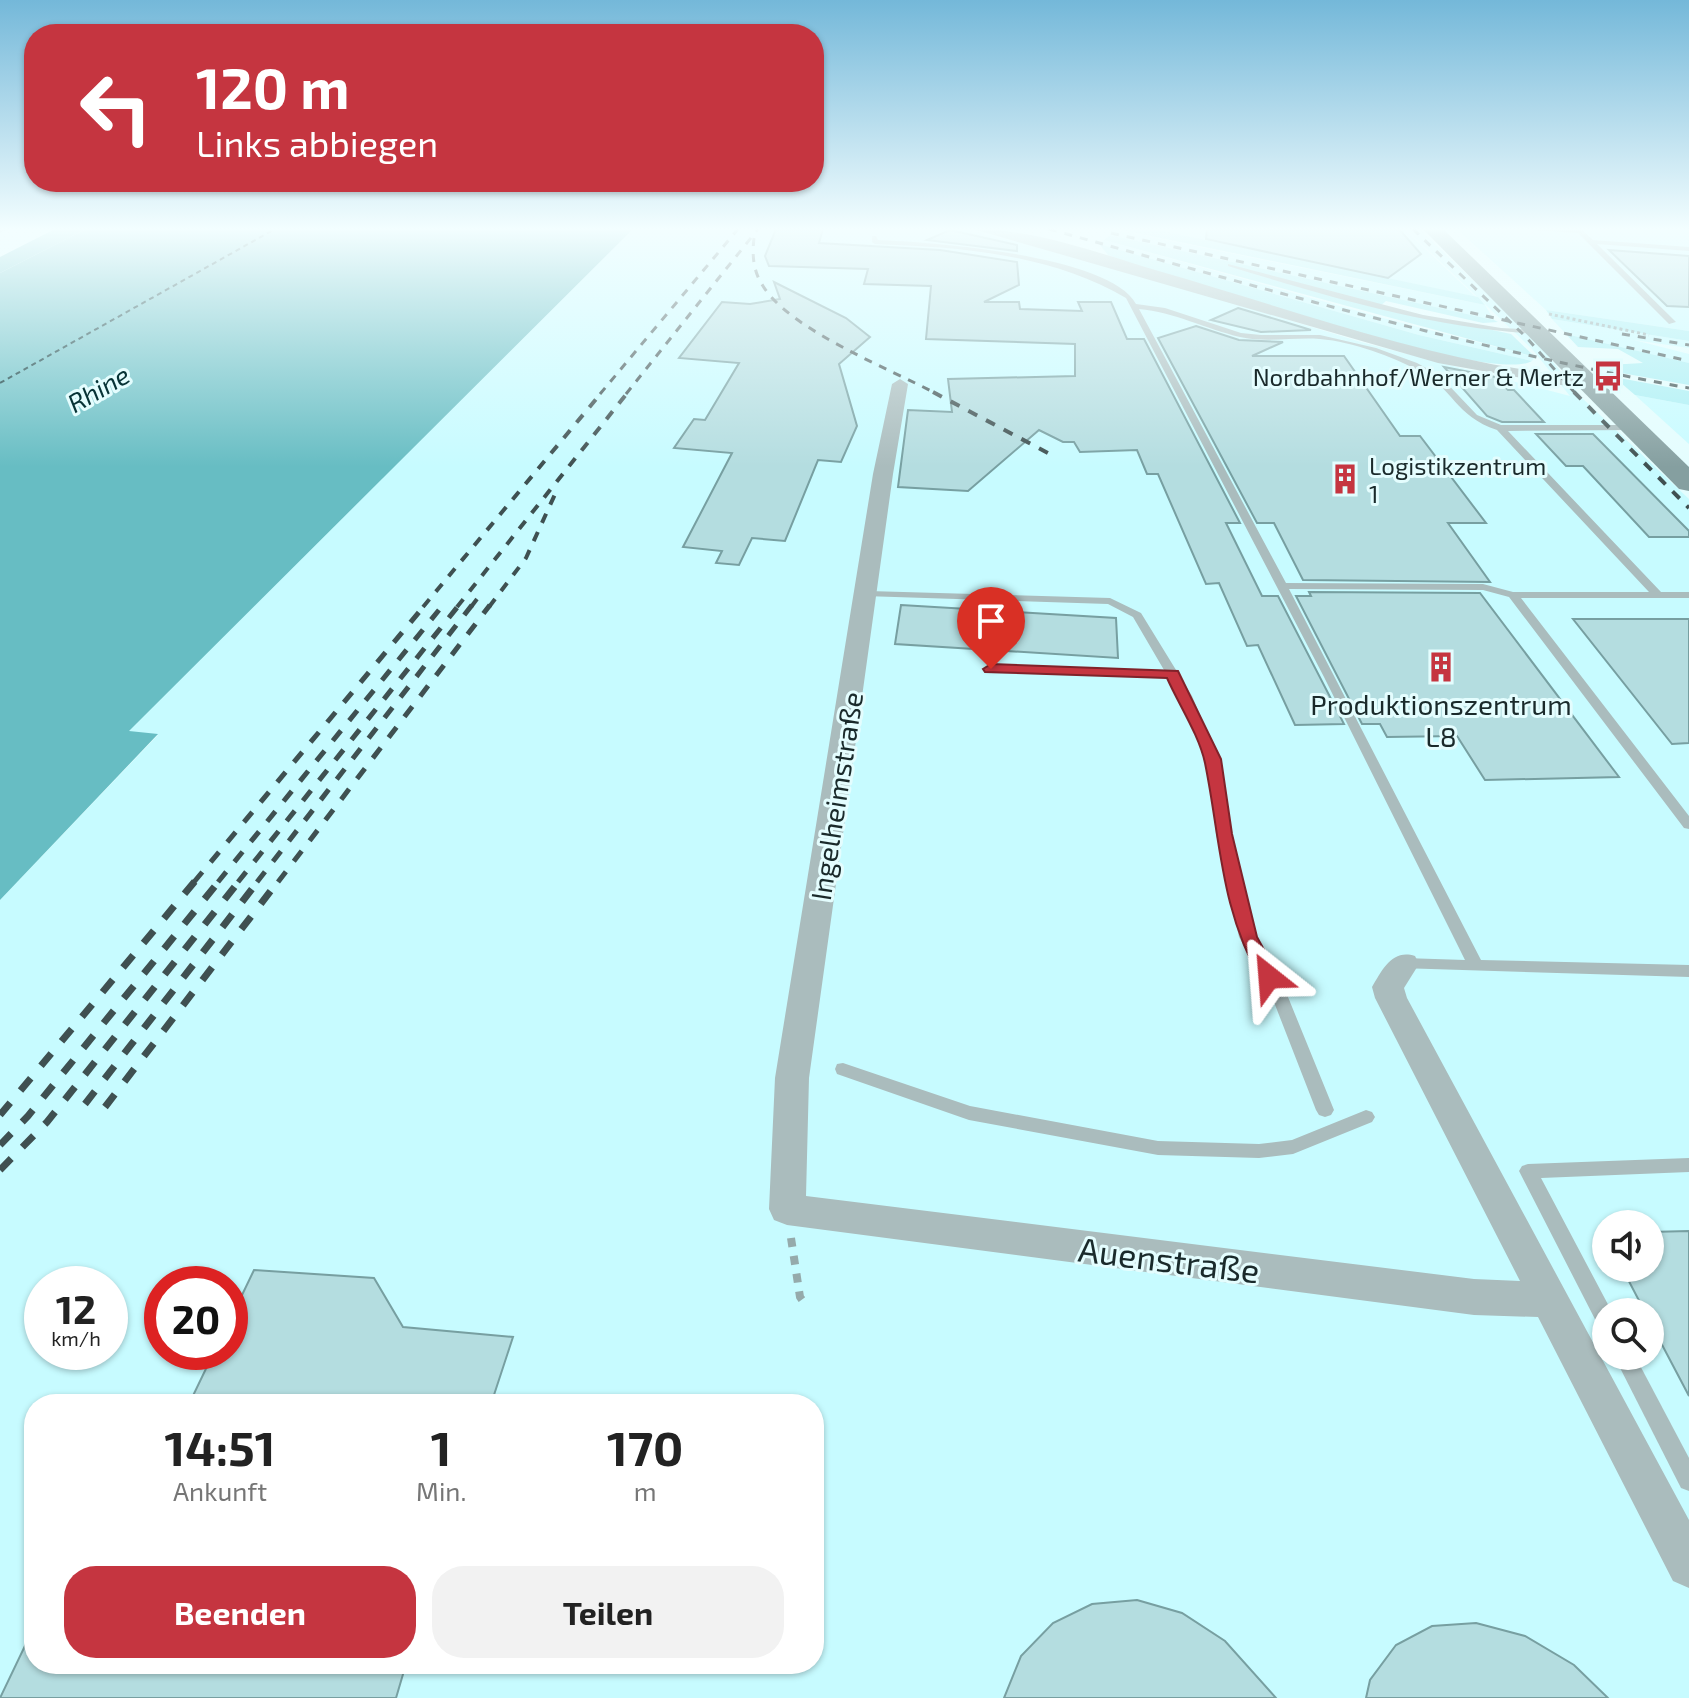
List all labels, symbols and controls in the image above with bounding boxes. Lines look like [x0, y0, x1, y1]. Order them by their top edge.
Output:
text: 120 m [196, 53, 350, 120]
icon: left [64, 56, 168, 160]
text: Links abbiegen [196, 121, 438, 164]
water label: Rhine [61, 358, 135, 418]
bus stop icon: Nordbahnhof/Werner & Mertz [1591, 359, 1625, 393]
place label: Nordbahnhof/Werner & Mertz [1253, 362, 1584, 391]
place label: Logistikzentrum 1 [1369, 451, 1546, 508]
building icon: Logistikzentrum 1 [1328, 462, 1362, 496]
pin [957, 587, 1025, 669]
icon: arrive [969, 599, 1013, 643]
building icon: Produktionszentrum L8 [1424, 650, 1458, 684]
place label: Produktionszentrum L8 [1310, 687, 1572, 753]
street label: Ingelheimstraße [803, 689, 869, 903]
position arrow [1227, 935, 1311, 1019]
map controls [1592, 1210, 1664, 1370]
button: sound [1592, 1210, 1664, 1282]
street label: Auenstraße [1076, 1228, 1262, 1290]
speed limit sign: 20 [144, 1266, 248, 1370]
text: 12 [56, 1284, 96, 1332]
button: search [1592, 1298, 1664, 1370]
text: km/h [51, 1326, 101, 1350]
text: 14:51 [165, 1418, 275, 1476]
text: 1 [431, 1418, 452, 1476]
text: 170 [607, 1418, 683, 1476]
text: Ankunft [173, 1475, 267, 1506]
text: Min. [416, 1475, 466, 1506]
text: m [634, 1475, 657, 1506]
button: Beenden [64, 1566, 416, 1658]
button: Teilen [432, 1566, 784, 1658]

